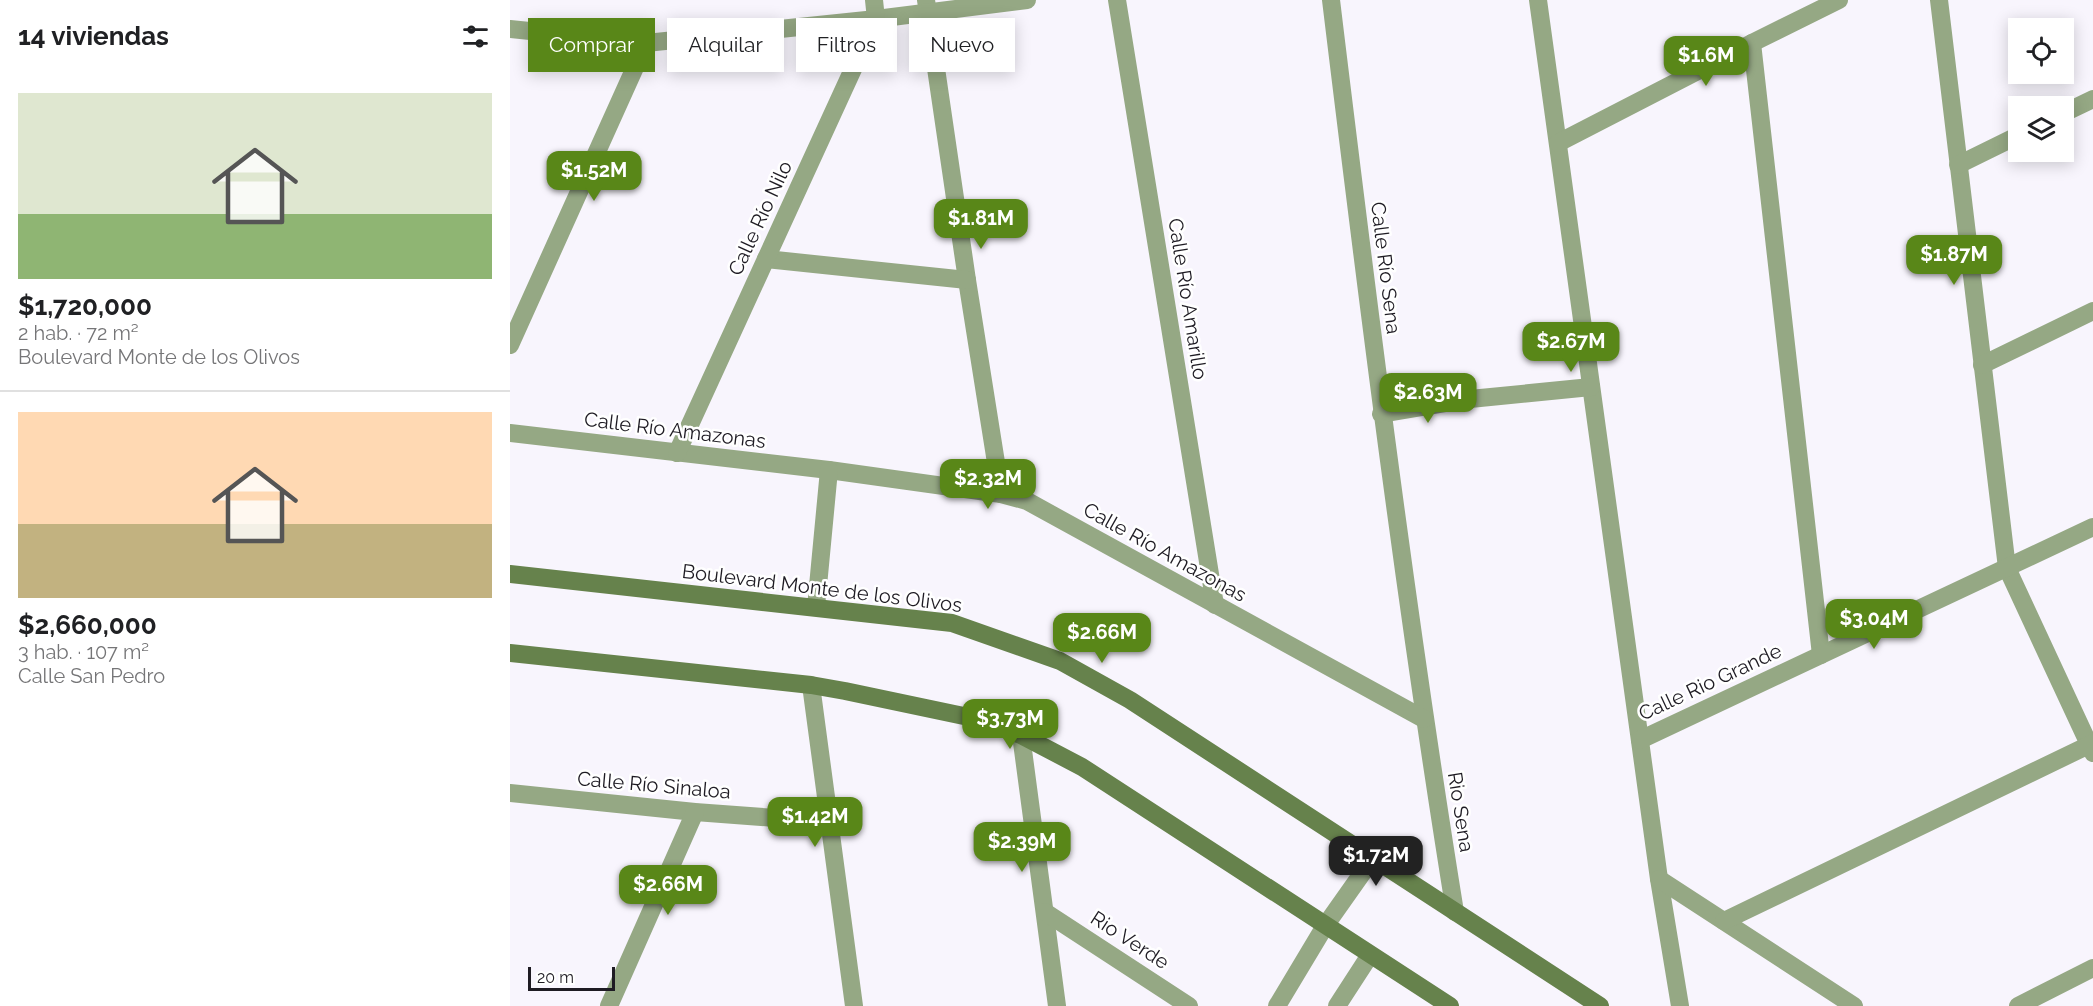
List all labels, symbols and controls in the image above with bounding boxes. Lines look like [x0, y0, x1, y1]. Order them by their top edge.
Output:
chip: Comprar [528, 18, 655, 72]
chip: Alquilar [667, 18, 784, 72]
chip: Filtros [796, 18, 897, 72]
chip: Nuevo [909, 18, 1015, 72]
map controls [2008, 18, 2074, 162]
button: locate [2008, 18, 2074, 84]
icon: filters [459, 20, 492, 53]
text: 14 viviendas [18, 21, 169, 51]
pin: $1.6M [1664, 36, 1748, 87]
text: $1.6M [1678, 43, 1734, 67]
button: layers [2008, 96, 2074, 162]
icon: home [201, 132, 309, 240]
pin: $1.52M [545, 151, 643, 202]
street label: Calle Río Nilo [723, 157, 797, 279]
text: $1.52M [561, 158, 627, 182]
pin: $1.81M [932, 199, 1030, 250]
street label: Calle Río Sena [1366, 200, 1406, 336]
text: $1.81M [948, 206, 1014, 230]
street label: Calle Río Amarillo [1163, 217, 1213, 381]
pin: $1.87M [1905, 235, 2003, 286]
text: $1.87M [1920, 242, 1988, 266]
text: $1,720,000 [18, 291, 152, 321]
text: 2 hab. · 72 m² [18, 321, 139, 345]
pin: $2.67M [1522, 322, 1620, 373]
text: $2.67M [1536, 329, 1606, 353]
text: Boulevard Monte de los Olivos [18, 345, 300, 369]
pin: $2.63M [1379, 373, 1477, 424]
text: $2.63M [1394, 380, 1462, 404]
street label: Calle Río Amazonas [583, 407, 767, 453]
icon: home [201, 451, 309, 559]
pin: $2.32M [939, 459, 1037, 510]
text: $2.32M [954, 466, 1022, 490]
street label: Calle Río Amazonas [1079, 497, 1251, 607]
street label: Boulevard Monte de los Olivos [681, 559, 963, 617]
pin: $3.04M [1825, 599, 1923, 650]
text: $3.04M [1839, 606, 1909, 630]
text: $2,660,000 [18, 610, 157, 640]
pin: $2.66M [1053, 613, 1151, 664]
text: $2.66M [1067, 620, 1137, 644]
street label: Calle Rio Grande [1635, 638, 1785, 726]
text: 3 hab. · 107 m² [18, 640, 149, 664]
text: Calle San Pedro [18, 664, 165, 688]
pin: $3.73M [961, 699, 1059, 750]
text: $3.73M [976, 706, 1044, 730]
street label: Calle Río Sinaloa [576, 766, 732, 804]
street label: Rio Sena [1443, 770, 1479, 854]
pin: $1.42M [766, 797, 864, 848]
text: $1.42M [781, 804, 849, 828]
pin: $2.39M [973, 822, 1071, 873]
text: $2.39M [988, 829, 1056, 853]
pin: $1.72M [1327, 836, 1425, 887]
text: $1.72M [1343, 843, 1409, 867]
pin: $2.66M [619, 865, 717, 916]
text: $2.66M [633, 872, 703, 896]
street label: Rio Verde [1086, 906, 1174, 974]
scale bar [528, 964, 615, 992]
text: 20 m [537, 968, 574, 987]

